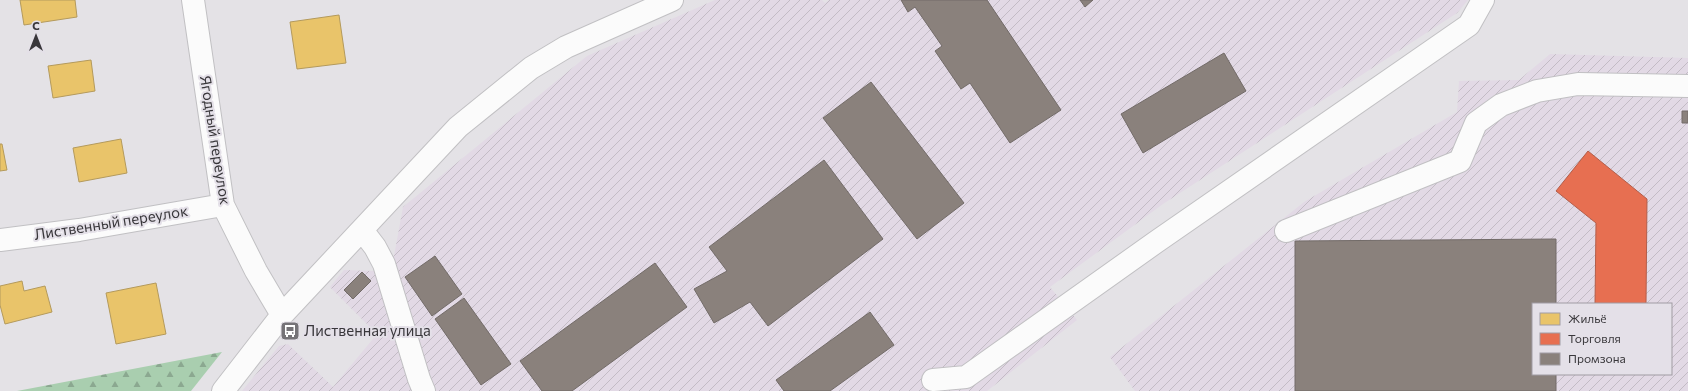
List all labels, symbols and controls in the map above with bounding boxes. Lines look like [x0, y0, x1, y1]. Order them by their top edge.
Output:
north arrow [16, 16, 56, 56]
text: С [32, 19, 40, 32]
street label: Ягодный переулок [197, 74, 235, 206]
street label: Лиственный переулок [33, 201, 189, 243]
legend [1532, 303, 1672, 375]
text: Жильё [1568, 311, 1607, 325]
bus stop icon: Лиственная улица [279, 320, 301, 342]
place label: Лиственная улица [304, 321, 431, 339]
text: Торговля [1568, 331, 1621, 345]
text: Промзона [1568, 351, 1626, 365]

